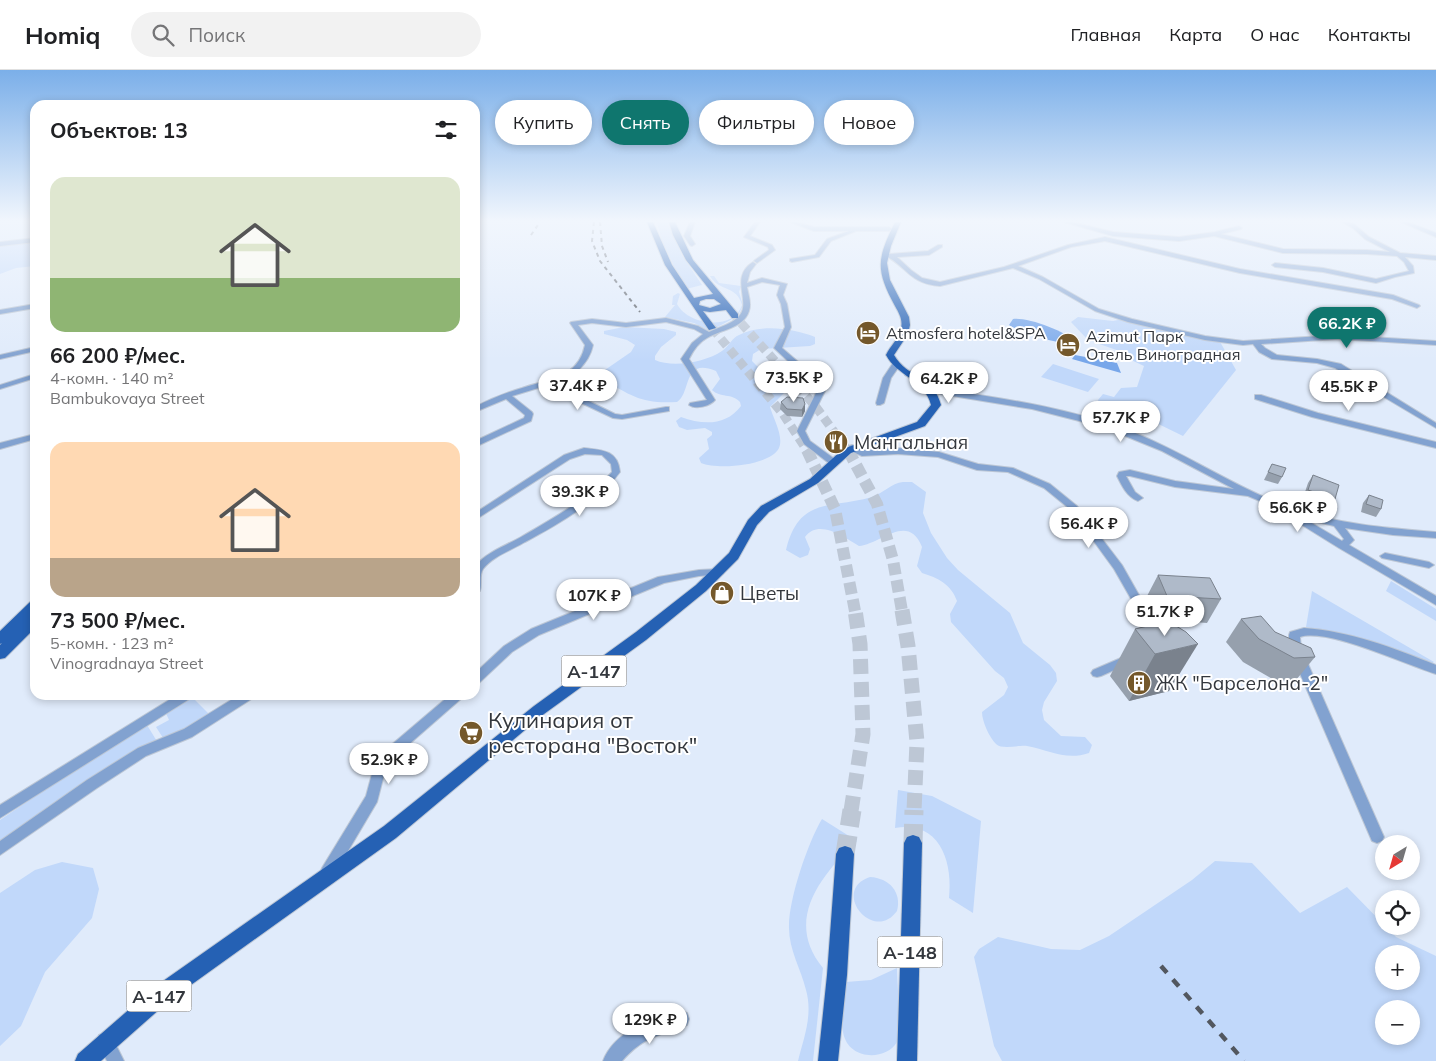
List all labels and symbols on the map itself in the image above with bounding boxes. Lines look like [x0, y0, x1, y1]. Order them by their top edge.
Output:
pin: 66.2K ₽ [1301, 306, 1393, 349]
hotel icon: Atmosfera hotel&SPA [855, 320, 881, 346]
place label: Atmosfera hotel&SPA [886, 323, 1046, 343]
place label: Azimut Парк Отель Виноградная [1086, 326, 1241, 364]
hotel icon: Azimut Парк Отель Виноградная [1055, 332, 1081, 358]
pin: 73.5K ₽ [748, 360, 840, 403]
pin: 64.2K ₽ [903, 362, 995, 404]
pin: 37.4K ₽ [532, 368, 624, 411]
pin: 45.5K ₽ [1303, 370, 1395, 412]
pin: 57.7K ₽ [1075, 400, 1167, 443]
restaurant icon: Мангальная [823, 429, 849, 455]
place label: Мангальная [854, 430, 968, 454]
pin: 39.3K ₽ [534, 474, 626, 517]
pin: 56.6K ₽ [1252, 490, 1344, 533]
pin: 56.4K ₽ [1043, 506, 1135, 549]
pin: 107K ₽ [553, 578, 635, 621]
shop icon: Цветы [709, 580, 735, 606]
place label: Цветы [740, 581, 799, 605]
pin: 51.7K ₽ [1119, 594, 1211, 637]
road number: А-147 [562, 656, 626, 686]
building icon: ЖК "Барселона-2" [1126, 670, 1152, 696]
place label: ЖК "Барселона-2" [1156, 671, 1328, 695]
place label: Кулинария от ресторана "Восток" [488, 706, 697, 759]
supermarket icon: Кулинария от ресторана "Восток" [458, 720, 484, 746]
pin: 52.9K ₽ [343, 742, 435, 785]
north arrow [1375, 835, 1420, 880]
road number: А-148 [878, 936, 942, 968]
road number: А-147 [126, 980, 192, 1011]
pin: 129K ₽ [609, 1002, 691, 1045]

